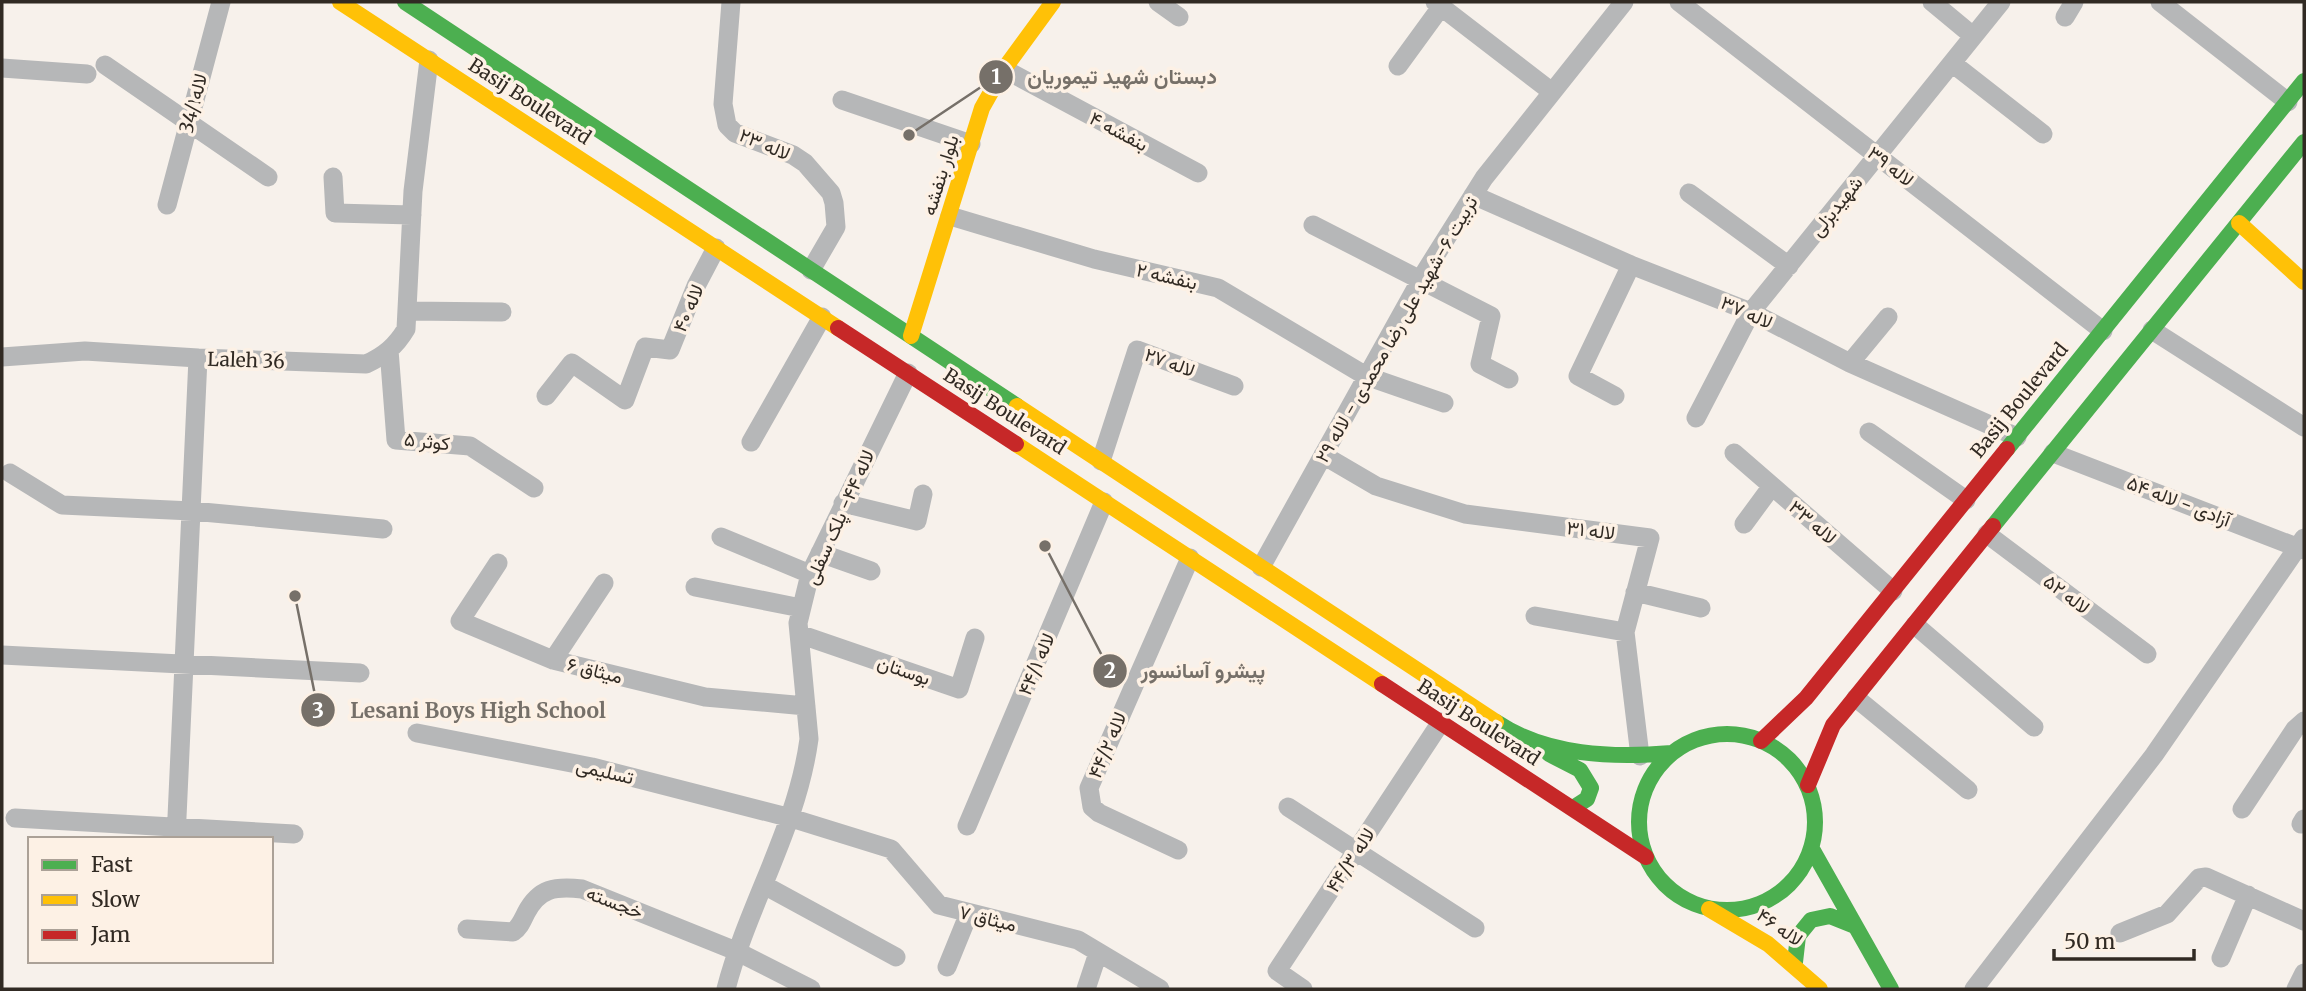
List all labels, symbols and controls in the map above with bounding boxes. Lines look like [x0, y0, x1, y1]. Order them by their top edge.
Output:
street label: Basij Boulevard [464, 52, 596, 150]
callout: دبستان شهید تیموریان [978, 56, 1231, 98]
text: 1 [991, 63, 1001, 90]
text: دبستان شهید تیموریان [1027, 63, 1217, 90]
street label: لاله34/۱ [174, 71, 212, 135]
street label: بنفشه ۴ [1086, 106, 1152, 156]
street label: لاله ۲۳ [736, 123, 794, 165]
street label: بلوار بنفشه [916, 132, 964, 218]
street label: لاله ۳۹ [1863, 140, 1919, 192]
street label: شهیدبزلی [1804, 171, 1868, 241]
street label: تربیت ۶-شهید علی رضا محمدی - لاله ۲۹ [1310, 191, 1482, 467]
street label: بنفشه ۲ [1134, 257, 1200, 295]
street label: لاله ۴۰ [667, 281, 709, 335]
street label: لاله ۳۷ [1717, 290, 1777, 334]
street label: Basij Boulevard [1965, 338, 2073, 462]
street label: لاله ۲۷ [1142, 342, 1198, 382]
street label: Laleh 36 [207, 347, 285, 373]
street label: Basij Boulevard [939, 362, 1071, 460]
street label: کوثر ۵ [403, 427, 451, 455]
street label: لاله ۴۴- پلک سفلی [799, 446, 881, 589]
street label: آزادی - لاله ۵۴ [2124, 470, 2236, 532]
street label: لاله ۳۳ [1784, 495, 1842, 549]
street label: لاله ۳۱ [1565, 515, 1617, 545]
street label: لاله ۵۲ [2039, 569, 2095, 619]
street label: لاله ۴۴/۱ [1012, 629, 1060, 699]
street label: بوستان [874, 650, 934, 690]
callout: پیشرو آسانسور [1092, 650, 1280, 692]
street label: میثاق ۶ [565, 652, 625, 688]
text: 2 [1104, 657, 1116, 684]
text: پیشرو آسانسور [1140, 657, 1265, 685]
street label: Basij Boulevard [1413, 673, 1545, 771]
callout: Lesani Boys High School [301, 689, 619, 731]
text: 3 [312, 697, 324, 724]
text: Lesani Boys High School [350, 697, 606, 724]
street label: لاله ۴۴/۲ [1082, 708, 1132, 782]
street label: تسلیمی [574, 753, 636, 789]
street label: لاله ۴۴/۳ [1320, 823, 1380, 897]
legend [28, 837, 273, 963]
text: Fast [91, 851, 133, 878]
street label: خجسته [583, 880, 647, 924]
text: Slow [91, 886, 140, 913]
street label: میثاق ۷ [957, 899, 1019, 937]
street label: لاله ۴۶ [1752, 903, 1808, 951]
scale bar [2054, 918, 2194, 962]
text: Jam [90, 921, 130, 948]
text: 50 m [2064, 928, 2115, 955]

